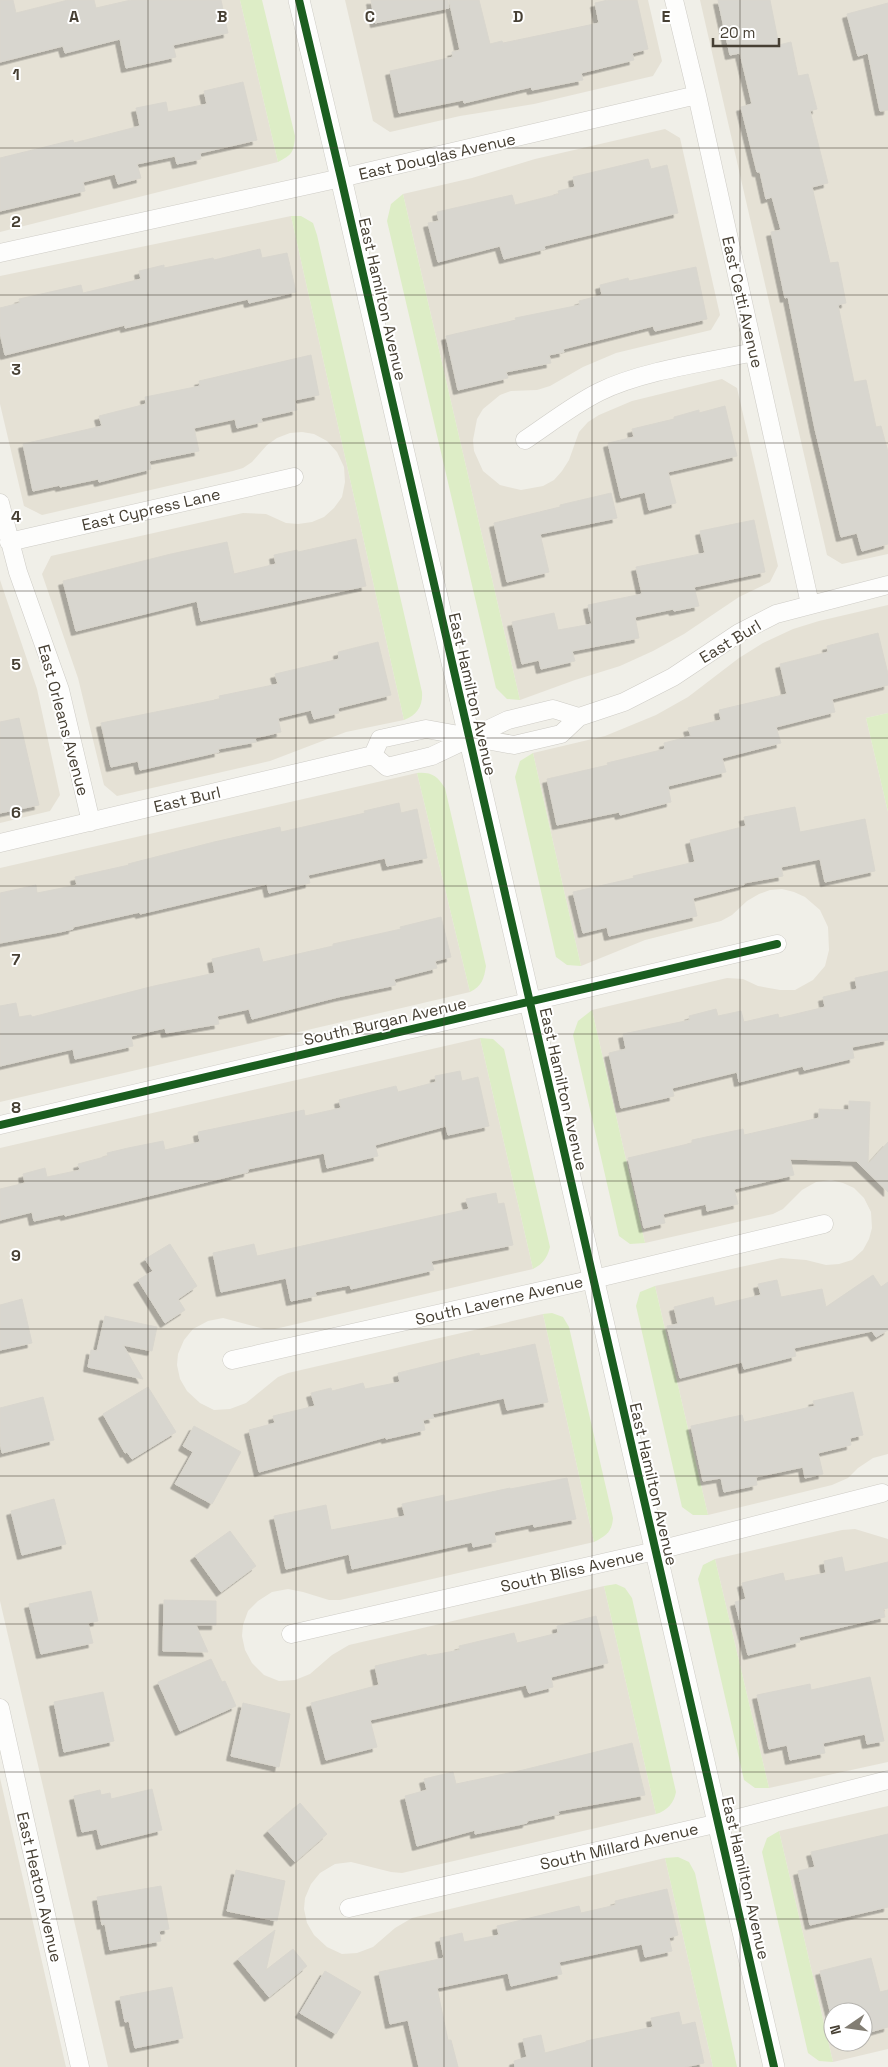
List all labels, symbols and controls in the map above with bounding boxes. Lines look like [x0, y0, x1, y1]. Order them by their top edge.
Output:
text: A [69, 6, 79, 27]
text: B [217, 6, 227, 27]
text: C [365, 6, 375, 27]
text: D [513, 6, 523, 27]
text: E [662, 6, 671, 27]
scale bar [713, 15, 779, 47]
text: 20 m [720, 23, 755, 42]
text: 1 [12, 64, 20, 85]
street label: East Douglas Avenue [357, 128, 518, 185]
text: 2 [11, 211, 21, 232]
street label: East Hamilton Avenue [354, 216, 411, 383]
street label: East Cetti Avenue [717, 234, 768, 370]
text: 3 [11, 359, 21, 380]
street label: East Cypress Lane [80, 483, 222, 536]
text: 4 [11, 506, 21, 527]
street label: East Hamilton Avenue [444, 611, 501, 778]
street label: East Burl [696, 615, 765, 668]
street label: East Orleans Avenue [33, 642, 94, 798]
text: 5 [11, 654, 21, 675]
street label: East Burl [152, 782, 223, 817]
text: 6 [11, 802, 21, 823]
text: 7 [12, 949, 21, 970]
street label: South Burgan Avenue [302, 993, 469, 1050]
street label: East Hamilton Avenue [535, 1006, 592, 1173]
text: 8 [11, 1097, 21, 1118]
text: 9 [11, 1245, 21, 1266]
street label: South Laverne Avenue [413, 1271, 585, 1330]
street label: East Hamilton Avenue [625, 1401, 682, 1568]
street label: South Bliss Avenue [498, 1544, 646, 1597]
street label: East Hamilton Avenue [717, 1795, 774, 1962]
street label: East Heaton Avenue [12, 1810, 67, 1964]
street label: South Millard Avenue [538, 1818, 700, 1875]
north arrow [823, 2002, 873, 2052]
text: N [826, 2023, 845, 2037]

